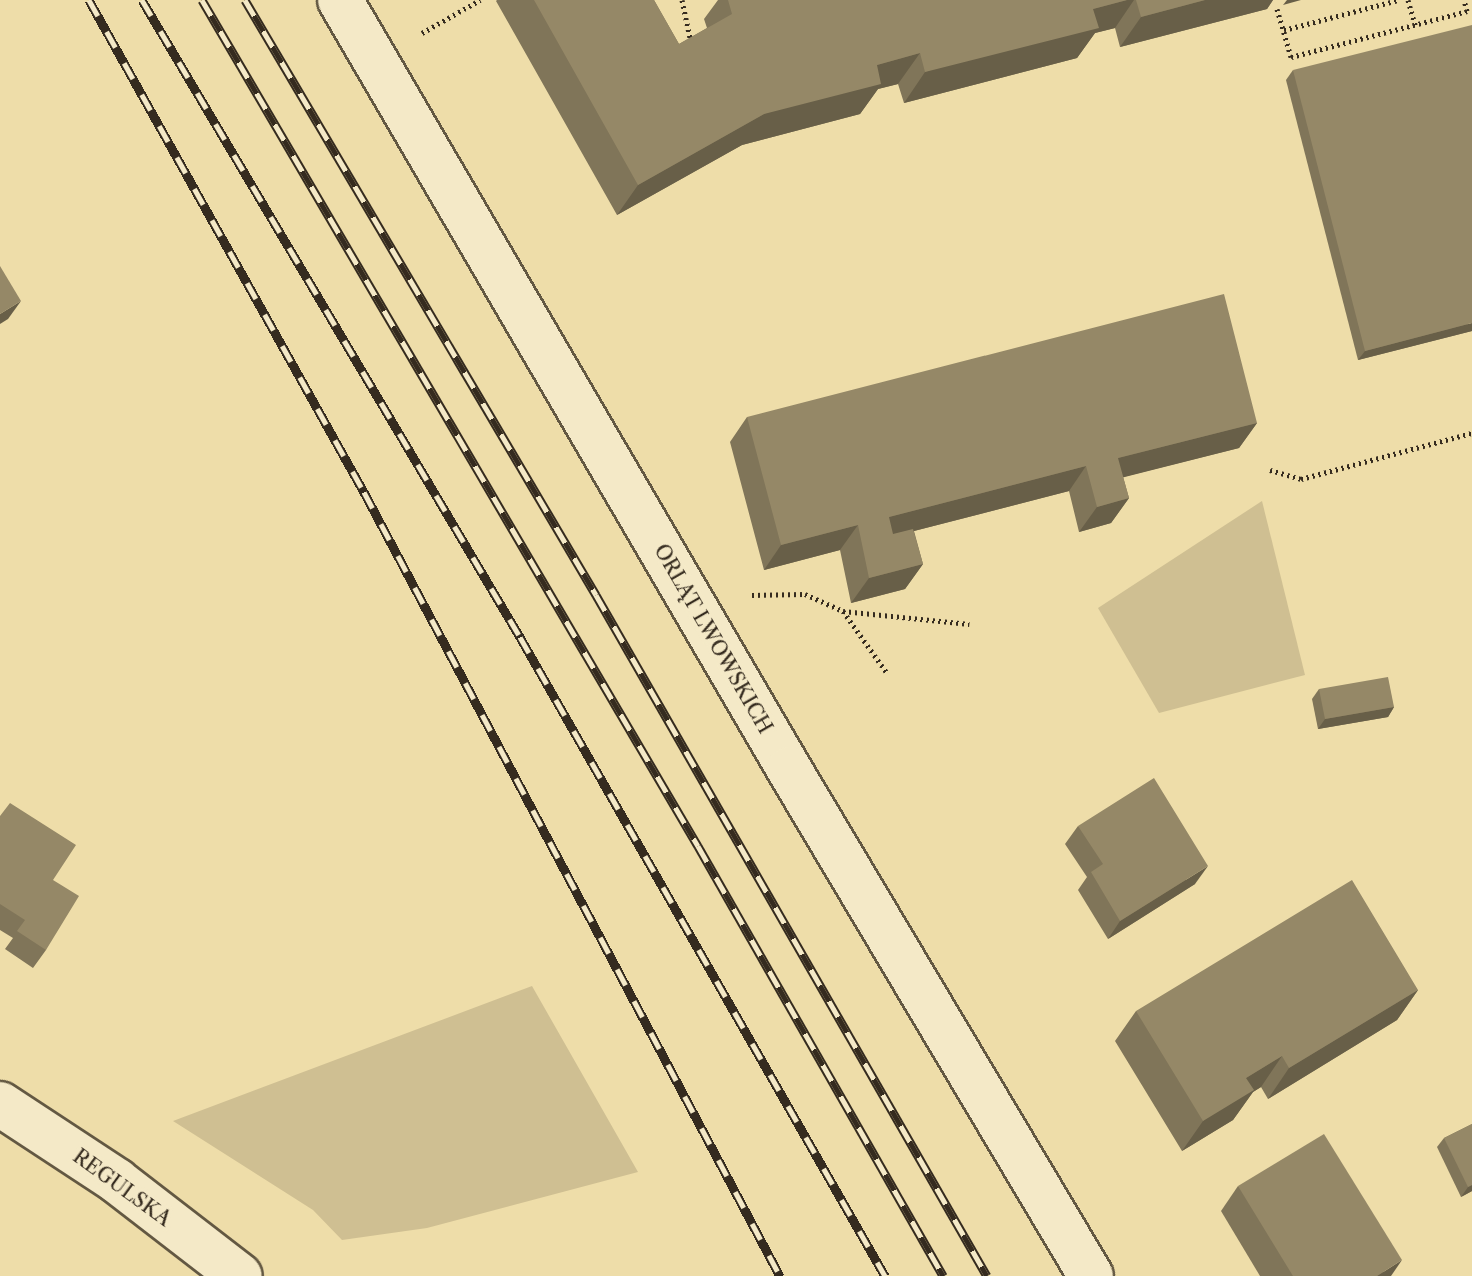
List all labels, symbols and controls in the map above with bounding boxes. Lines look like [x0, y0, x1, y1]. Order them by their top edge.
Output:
street label: ORLĄT LWOWSKICH [649, 540, 777, 738]
street label: REGULSKA [68, 1144, 176, 1232]

